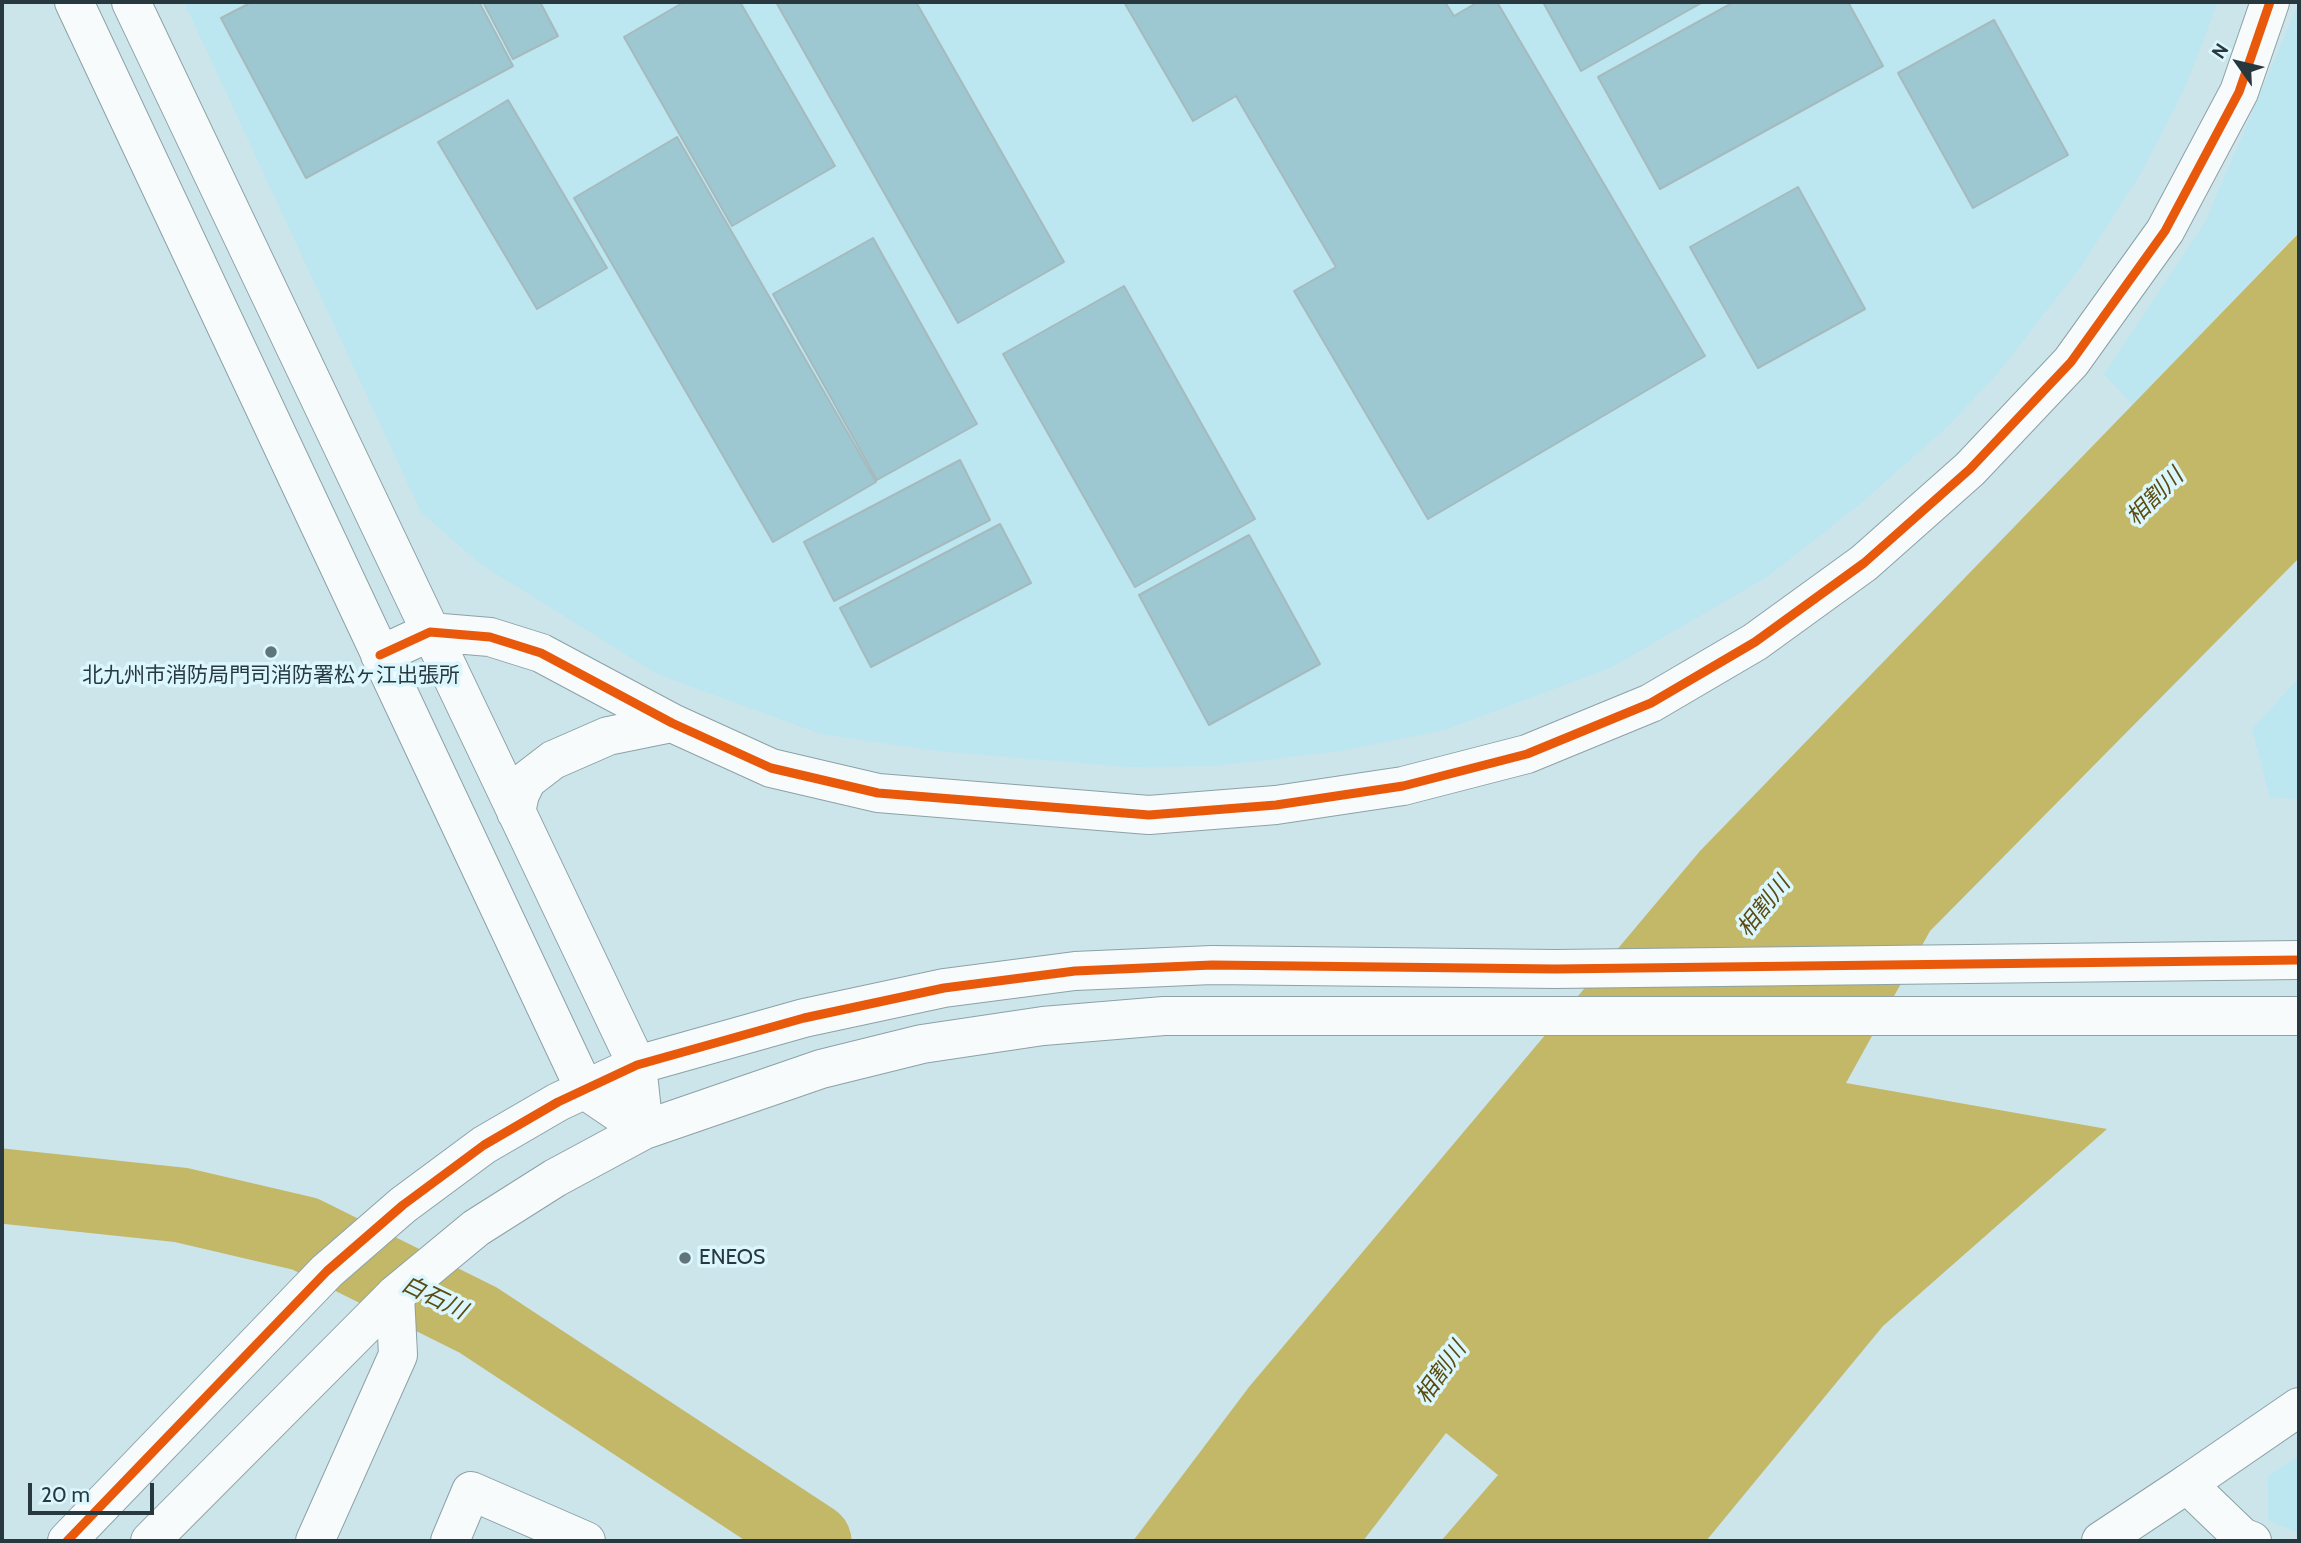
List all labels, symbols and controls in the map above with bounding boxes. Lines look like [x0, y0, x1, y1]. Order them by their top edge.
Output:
north arrow [2203, 28, 2273, 98]
text: N [2207, 39, 2233, 63]
water label: 相割川 [2121, 463, 2189, 531]
marker: 北九州市消防局門司消防署松ヶ江出張所 [263, 644, 279, 660]
place label: 北九州市消防局門司消防署松ヶ江出張所 [82, 663, 460, 689]
water label: 相割川 [1732, 871, 1796, 943]
place label: ENEOS [699, 1245, 765, 1271]
marker: ENEOS [677, 1250, 693, 1266]
water label: 白石川 [397, 1270, 471, 1326]
water label: 相割川 [1410, 1337, 1472, 1409]
scale bar [32, 1470, 158, 1514]
text: 20 m [41, 1482, 90, 1507]

